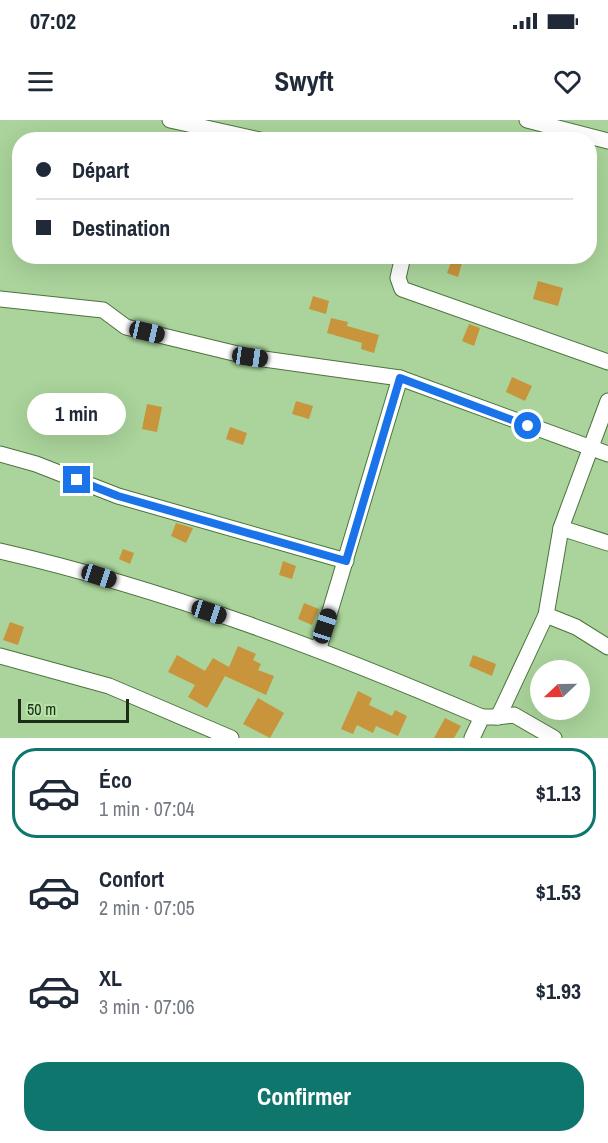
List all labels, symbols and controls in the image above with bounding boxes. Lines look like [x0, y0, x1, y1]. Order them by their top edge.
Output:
text: 07:02 [30, 6, 76, 36]
text: Swyft [274, 63, 334, 99]
icon: menu [24, 65, 57, 98]
icon: heart [551, 65, 584, 98]
text: Départ [72, 155, 129, 185]
text: Destination [72, 213, 170, 243]
car [127, 319, 167, 345]
car [231, 346, 269, 368]
callout: 1 min [28, 393, 127, 435]
text: 1 min [55, 400, 98, 427]
route start [514, 412, 541, 439]
route end [63, 466, 90, 493]
car [79, 562, 119, 590]
car [189, 598, 229, 626]
car [311, 606, 339, 646]
north arrow [530, 660, 590, 720]
map controls [530, 660, 590, 720]
scale bar [18, 696, 129, 724]
text: 50 m [27, 698, 56, 720]
text: Éco [99, 765, 132, 795]
icon: car [27, 766, 81, 820]
text: $1.13 [536, 778, 581, 808]
text: 1 min · 07:04 [99, 795, 195, 822]
text: Confort [99, 864, 164, 894]
icon: car [27, 865, 81, 919]
text: $1.53 [536, 877, 581, 907]
text: 2 min · 07:05 [99, 894, 195, 921]
text: XL [99, 963, 122, 993]
icon: car [27, 964, 81, 1018]
text: $1.93 [536, 976, 581, 1006]
text: 3 min · 07:06 [99, 993, 195, 1020]
button: Confirmer [24, 1062, 584, 1131]

